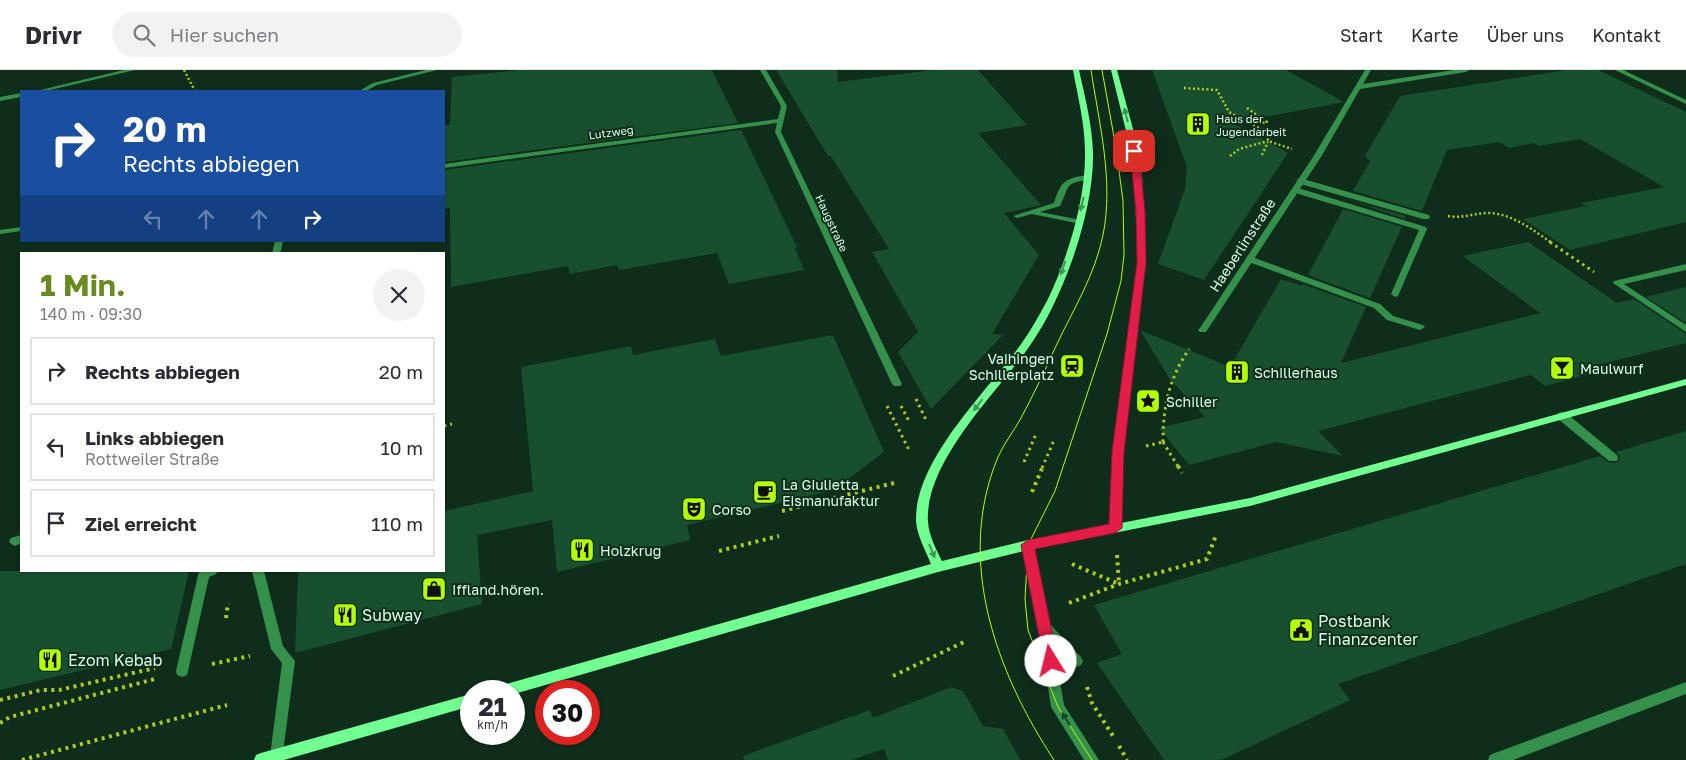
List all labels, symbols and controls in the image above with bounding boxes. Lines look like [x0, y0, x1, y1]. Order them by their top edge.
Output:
search box [112, 12, 462, 57]
text: Drivr [25, 20, 82, 49]
icon: search [130, 21, 158, 49]
text: Hier suchen [170, 23, 279, 46]
text: Start [1340, 24, 1383, 46]
text: Karte [1411, 24, 1458, 46]
text: Über uns [1486, 24, 1564, 46]
text: Kontakt [1592, 24, 1661, 46]
text: 20 m [123, 108, 206, 150]
one-way arrow [1121, 108, 1129, 123]
icon: right [40, 110, 105, 175]
building icon: Haus der Jugendarbeit [1185, 111, 1211, 137]
place label: Haus der Jugendarbeit [1216, 112, 1286, 138]
street label: Lutzweg [588, 122, 634, 142]
pin [1113, 130, 1155, 172]
icon: arrive [1120, 137, 1148, 165]
text: Rechts abbiegen [123, 150, 300, 177]
street label: Haugstraße [813, 192, 851, 254]
street label: Haeberlinstraße [1205, 195, 1279, 295]
one-way arrow [1078, 197, 1086, 212]
icon: left [139, 205, 167, 233]
icon: ahead [192, 205, 220, 233]
icon: ahead [245, 205, 273, 233]
icon: right [298, 205, 326, 233]
one-way arrow [1059, 261, 1067, 276]
text: 1 Min. [40, 267, 126, 303]
button: close [373, 269, 425, 321]
text: 140 m · 09:30 [40, 304, 142, 324]
place label: Vaihingen Schillerplatz [969, 350, 1054, 383]
station icon: Vaihingen Schillerplatz [1059, 353, 1085, 379]
bar icon: Maulwurf [1549, 355, 1575, 381]
icon: right [42, 357, 70, 385]
building icon: Schillerhaus [1224, 359, 1250, 385]
text: Rechts abbiegen [85, 360, 240, 383]
text: 20 m [379, 360, 423, 383]
place label: Maulwurf [1580, 360, 1643, 377]
place label: Schillerhaus [1254, 364, 1338, 381]
place icon: Schiller [1135, 388, 1161, 414]
place label: Schiller [1166, 393, 1218, 410]
one-way arrow [973, 399, 984, 412]
text: Links abbiegen [85, 426, 224, 449]
icon: left [42, 433, 70, 461]
text: 10 m [380, 436, 423, 459]
text: Rottweiler Straße [85, 449, 219, 469]
place label: La Giulietta Eismanufaktur [782, 476, 880, 509]
cafe icon: La Giulietta Eismanufaktur [752, 479, 778, 505]
theatre icon: Corso [681, 496, 707, 522]
place label: Corso [712, 501, 751, 518]
icon: arrive [42, 509, 70, 537]
text: Ziel erreicht [85, 512, 197, 535]
text: 110 m [371, 512, 423, 535]
restaurant icon: Holzkrug [569, 537, 595, 563]
place label: Holzkrug [600, 542, 661, 559]
one-way arrow [928, 544, 936, 558]
shop icon: Iffland.hören. [421, 576, 447, 602]
place label: Iffland.hören. [452, 581, 544, 598]
restaurant icon: Subway [332, 602, 358, 628]
place label: Subway [362, 605, 422, 625]
place label: Postbank Finanzcenter [1318, 611, 1418, 649]
public building icon: Postbank Finanzcenter [1288, 617, 1314, 643]
position arrow [1024, 634, 1076, 686]
restaurant icon: Ezom Kebab [37, 647, 63, 673]
place label: Ezom Kebab [68, 650, 163, 670]
speed limit sign: 30 [535, 680, 600, 745]
text: 21 [478, 691, 507, 722]
one-way arrow [1061, 712, 1071, 725]
text: km/h [477, 717, 508, 732]

